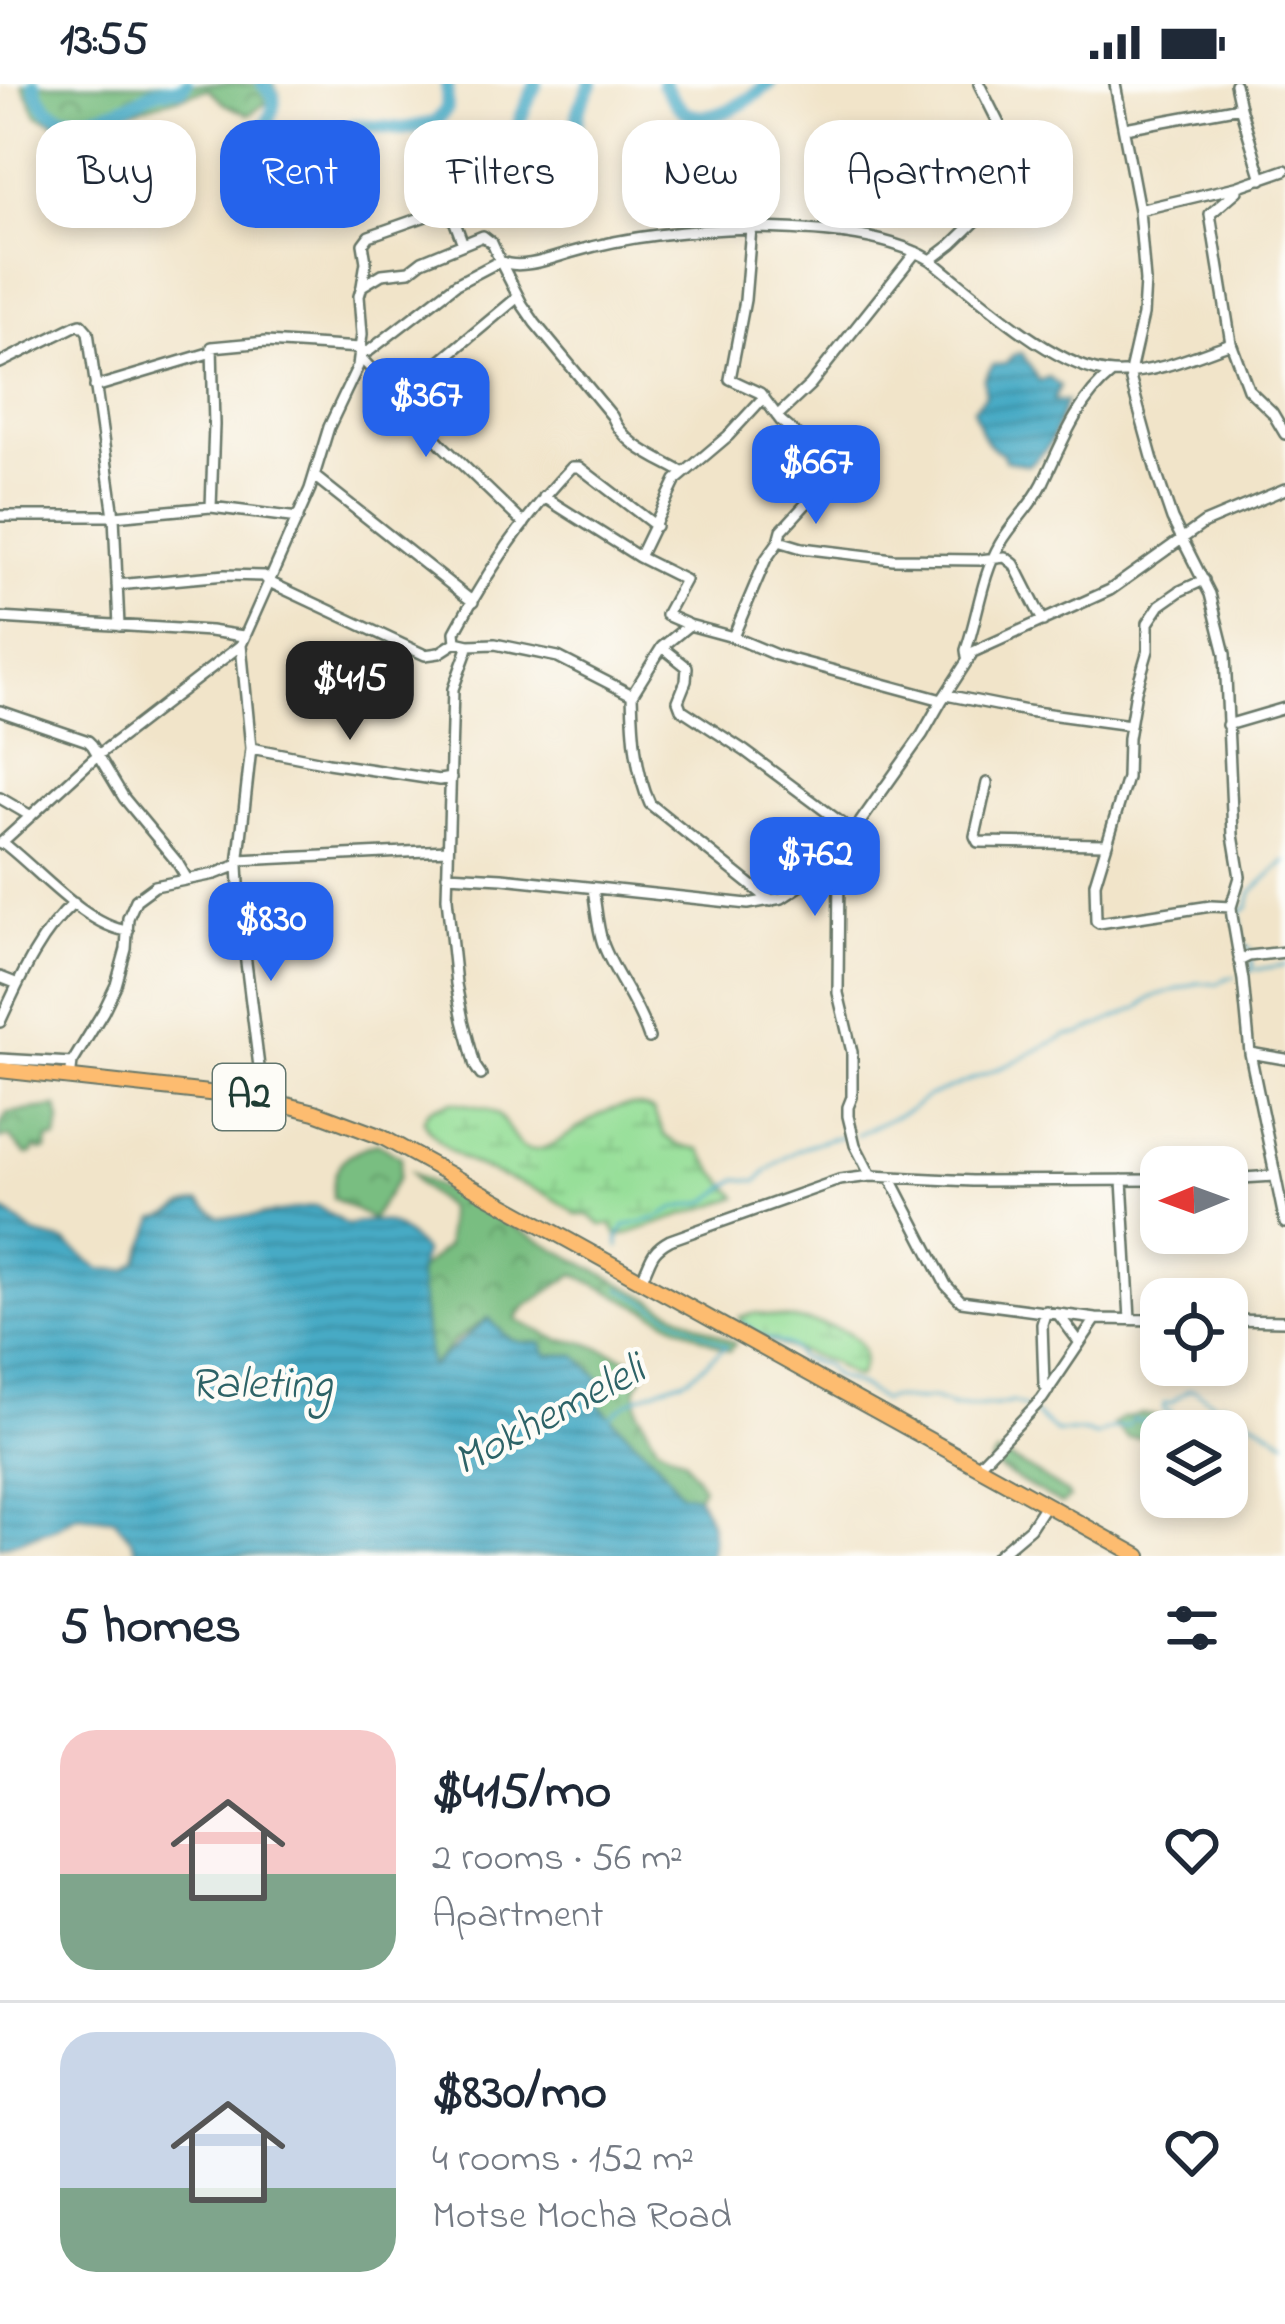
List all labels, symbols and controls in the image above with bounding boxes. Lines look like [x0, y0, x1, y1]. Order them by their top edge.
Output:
text: 13:55 [60, 9, 148, 75]
chip: Buy [36, 120, 196, 228]
chip: Rent [220, 120, 380, 228]
chip: Filters [404, 120, 598, 228]
chip: New [622, 120, 780, 228]
chip: Apartment [804, 120, 1073, 228]
pin: $367 [355, 358, 497, 460]
text: $367 [390, 368, 462, 425]
pin: $667 [745, 425, 887, 527]
text: $667 [779, 435, 853, 492]
pin: $415 [279, 641, 421, 743]
text: $415 [313, 651, 387, 708]
pin: $762 [744, 817, 886, 919]
text: $762 [777, 827, 853, 884]
pin: $830 [200, 882, 342, 984]
text: $830 [235, 892, 307, 949]
road number: A2 [213, 1064, 285, 1130]
north arrow [1140, 1146, 1248, 1254]
map controls [1140, 1146, 1248, 1518]
button: locate [1140, 1278, 1248, 1386]
water label: Mokhemeleli [442, 1337, 661, 1495]
water label: Raleting [190, 1353, 333, 1419]
button: layers [1140, 1410, 1248, 1518]
text: 5 homes [60, 1591, 241, 1666]
icon: filters [1159, 1595, 1225, 1661]
text: $415/mo [432, 1756, 611, 1831]
icon: home [156, 1778, 300, 1922]
icon: heart [1159, 1817, 1225, 1883]
text: 2 rooms · 56 m² [432, 1831, 683, 1888]
text: Apartment [432, 1888, 604, 1945]
text: $830/mo [432, 2057, 607, 2132]
icon: home [156, 2080, 300, 2224]
icon: heart [1159, 2119, 1225, 2185]
text: 4 rooms · 152 m² [432, 2132, 694, 2189]
text: Motse Mocha Road [432, 2189, 732, 2246]

